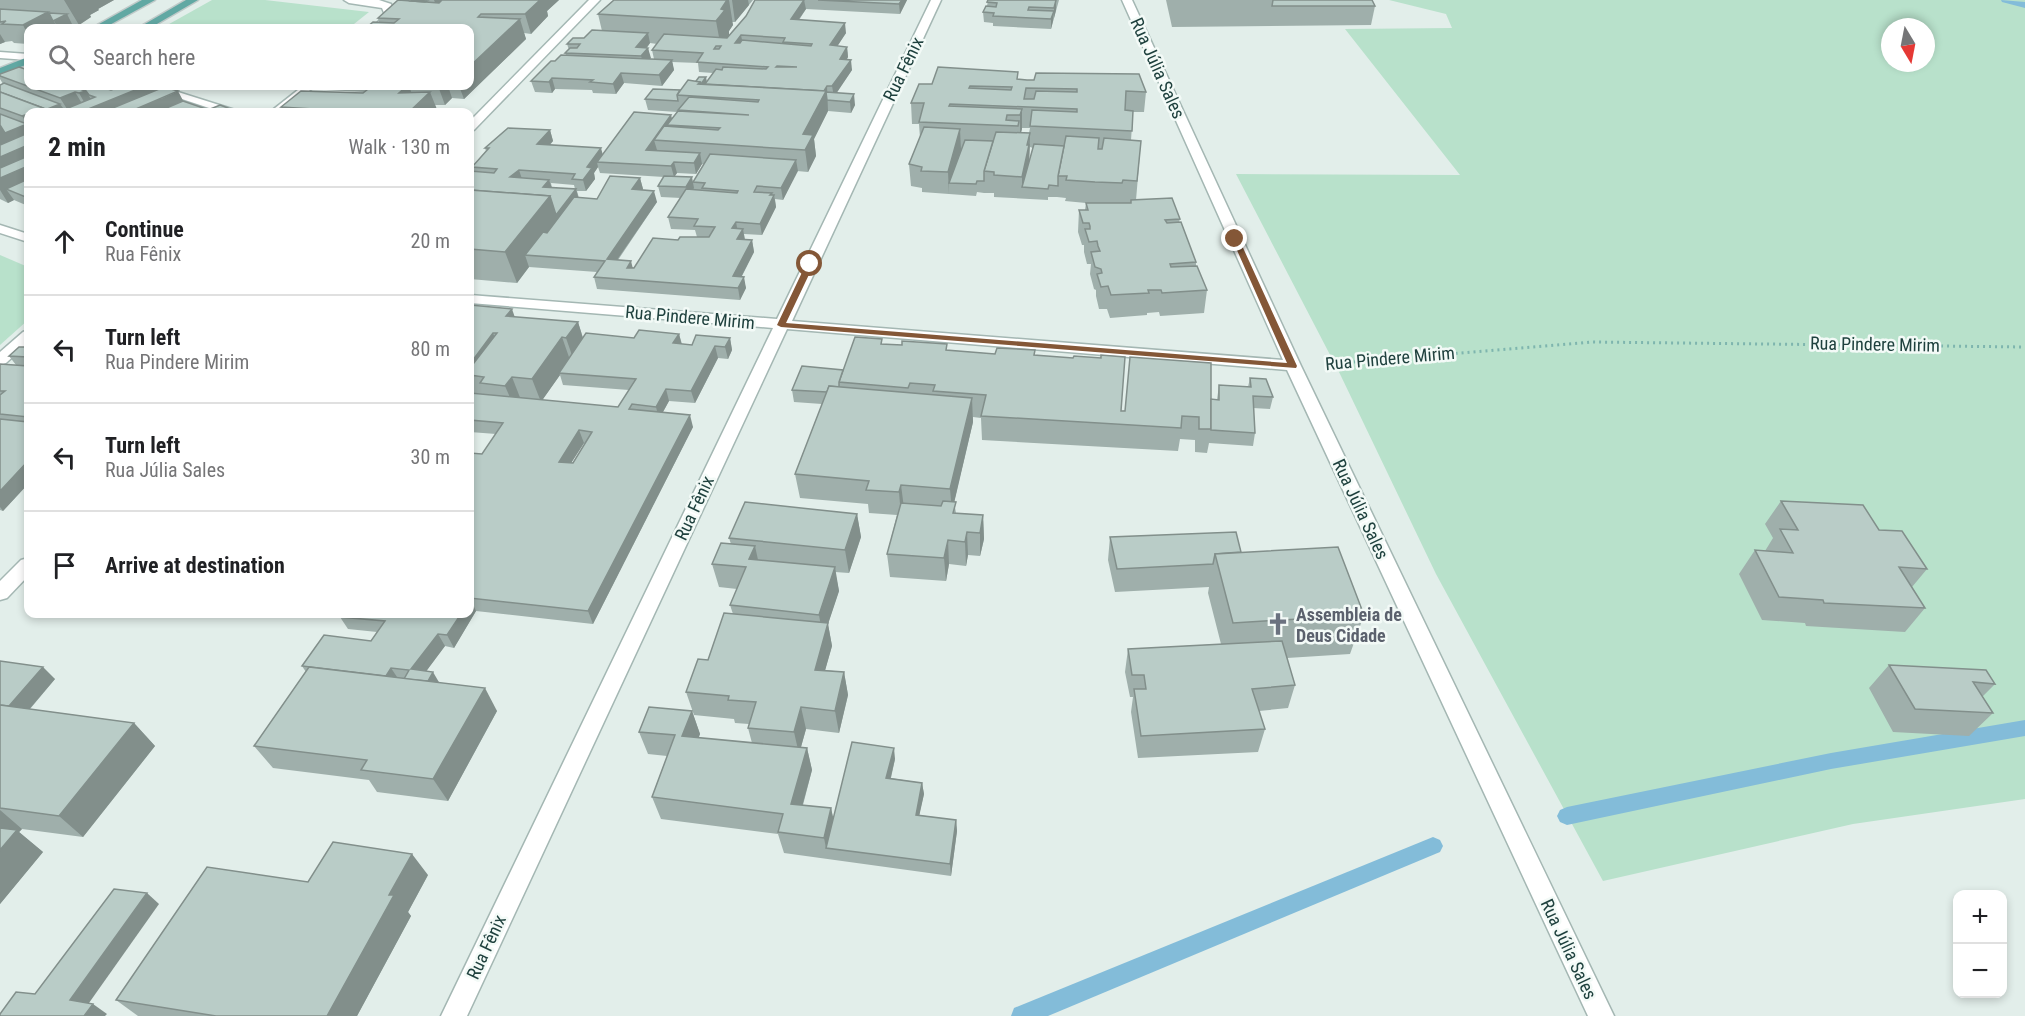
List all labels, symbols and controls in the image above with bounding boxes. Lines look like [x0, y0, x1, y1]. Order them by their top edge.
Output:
street label: Rua Júlia Sales [1126, 14, 1190, 122]
north arrow [1881, 18, 1935, 72]
search box [24, 24, 474, 90]
street label: Rua Fênix [879, 33, 928, 104]
icon: search [45, 41, 78, 74]
text: Search here [93, 45, 195, 70]
text: 2 min [48, 132, 106, 162]
text: Walk · 130 m [349, 135, 450, 159]
text: Continue [105, 217, 184, 242]
icon: ahead [48, 225, 81, 258]
route end [1221, 225, 1247, 251]
text: 20 m [411, 229, 450, 253]
text: Rua Fênix [105, 242, 181, 266]
route start [796, 250, 822, 276]
street label: Rua Pindere Mirim [624, 301, 756, 333]
text: Turn left [105, 325, 180, 350]
street label: Rua Pindere Mirim [1810, 332, 1940, 356]
icon: left [48, 333, 81, 366]
text: 80 m [411, 337, 450, 361]
street label: Rua Pindere Mirim [1324, 342, 1456, 374]
text: Rua Pindere Mirim [105, 350, 249, 374]
text: Turn left [105, 433, 180, 458]
icon: left [48, 441, 81, 474]
text: 30 m [411, 445, 450, 469]
street label: Rua Júlia Sales [1329, 456, 1393, 562]
text: Rua Júlia Sales [105, 458, 225, 482]
street label: Rua Fênix [670, 472, 718, 544]
icon: arrive [48, 549, 81, 582]
text: Arrive at destination [105, 553, 285, 578]
place label: Assembleia de Deus Cidade [1296, 604, 1402, 646]
church icon: Assembleia de Deus Cidade [1265, 611, 1291, 637]
map controls [1953, 890, 2007, 998]
button: + [1953, 890, 2007, 944]
street label: Rua Júlia Sales [1537, 896, 1601, 1002]
street label: Rua Fênix [462, 911, 510, 983]
button: − [1953, 944, 2007, 998]

